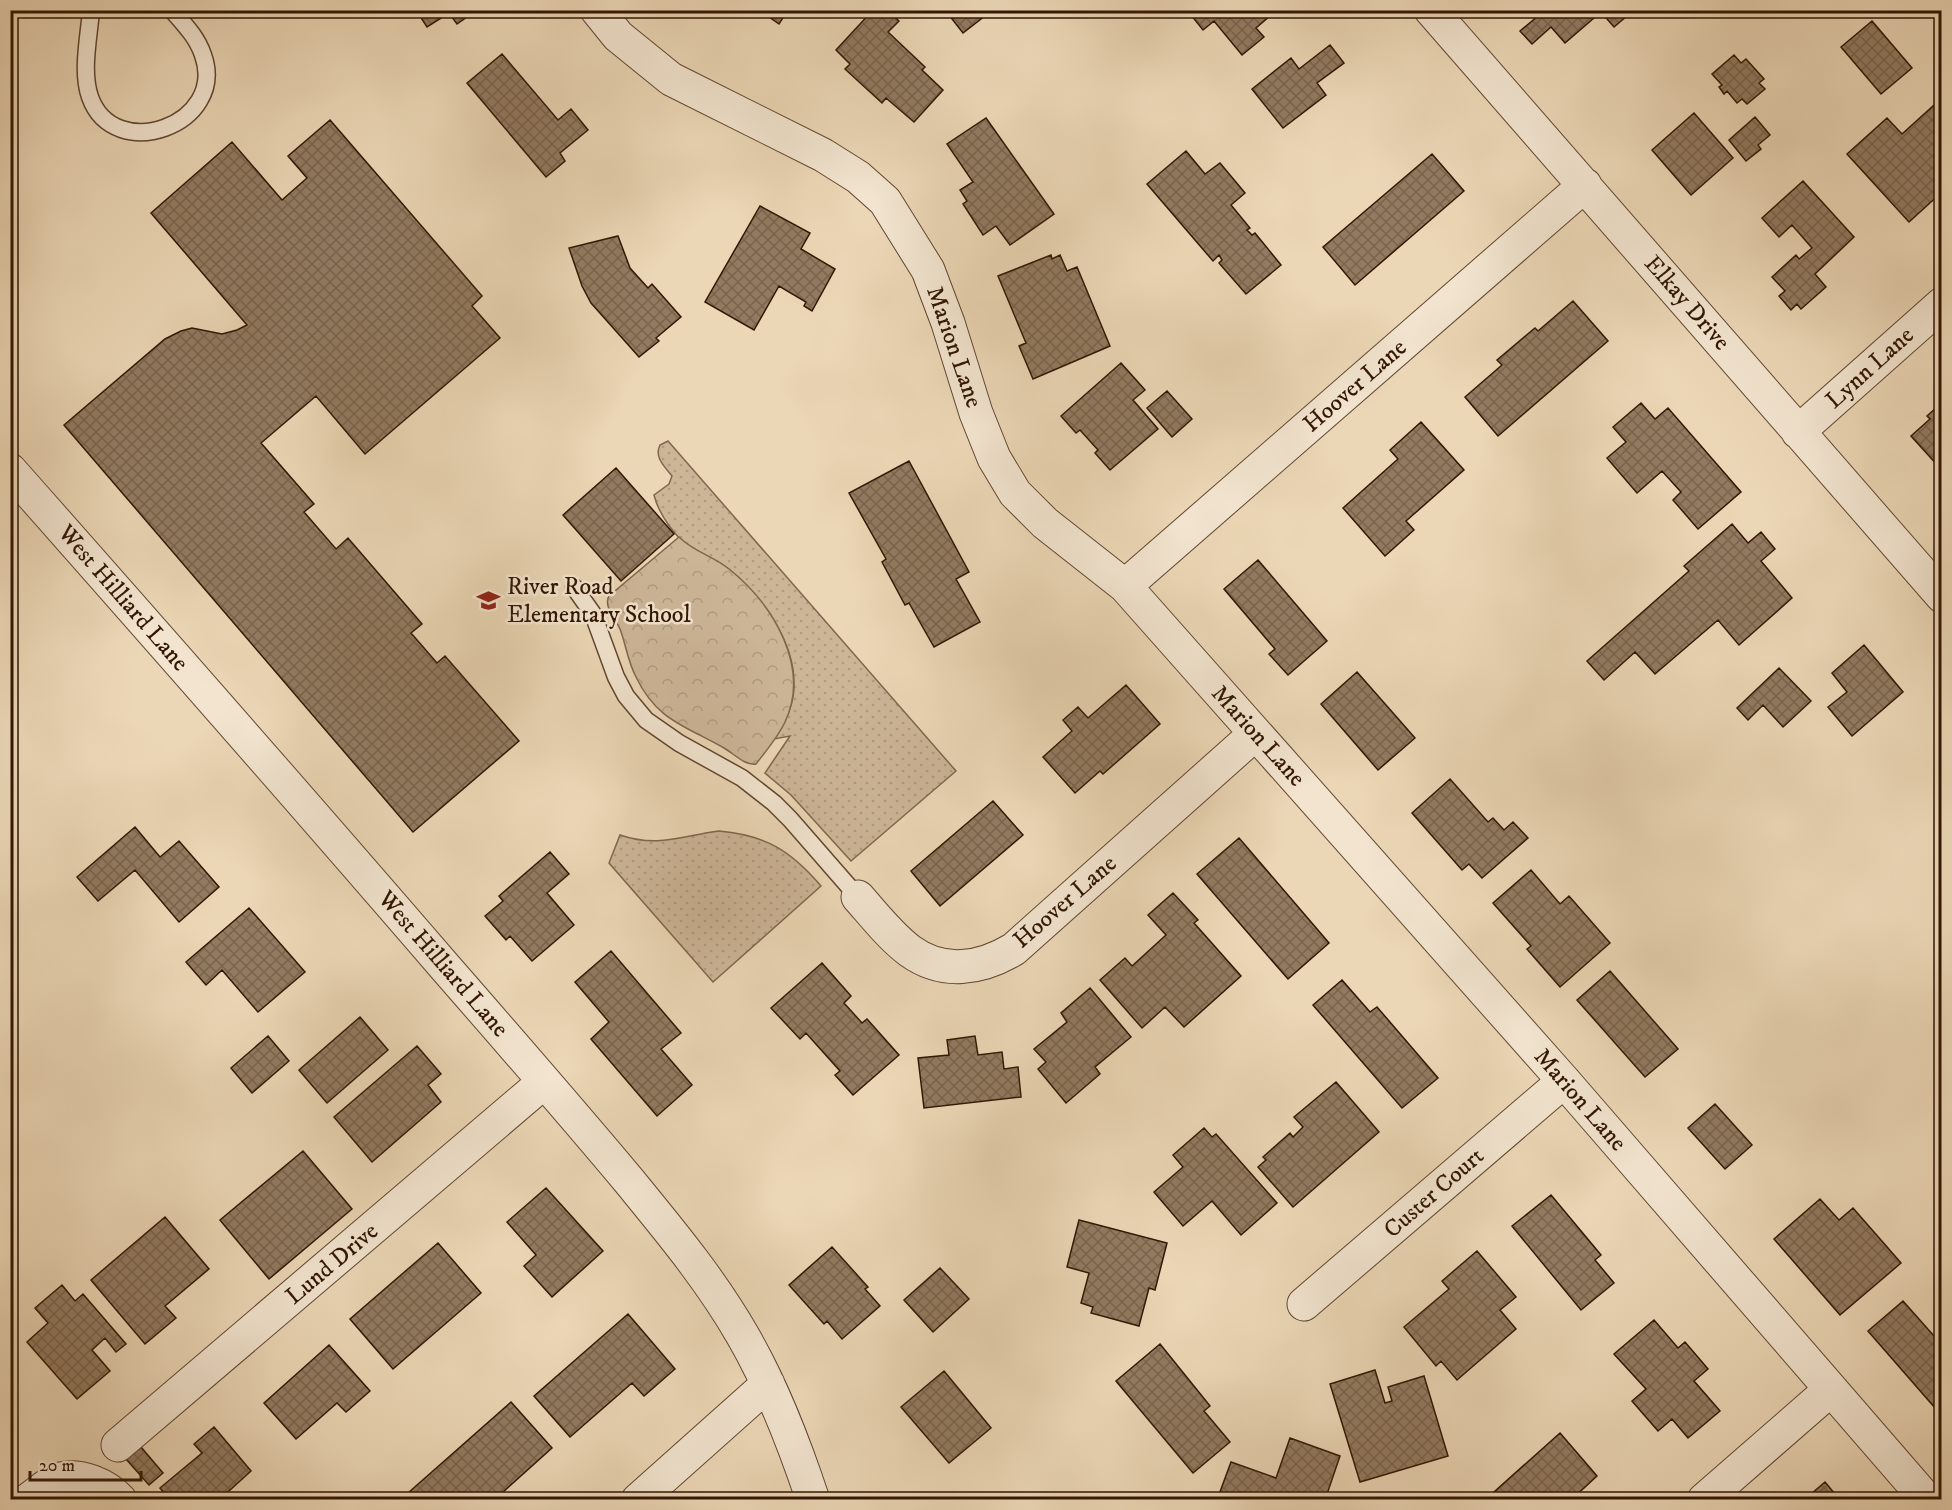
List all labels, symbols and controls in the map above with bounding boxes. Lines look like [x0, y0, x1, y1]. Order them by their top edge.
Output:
street label: Elkay Drive [1638, 249, 1736, 357]
street label: Marion Lane [919, 282, 989, 412]
street label: Lynn Lane [1820, 321, 1920, 415]
street label: Hoover Lane [1297, 333, 1413, 439]
street label: West Hilliard Lane [50, 518, 195, 678]
place label: River Road Elementary School [507, 572, 691, 630]
school or university icon: River Road Elementary School [476, 588, 502, 614]
street label: Marion Lane [1205, 679, 1312, 793]
street label: Hoover Lane [1007, 849, 1123, 955]
street label: West Hilliard Lane [370, 884, 515, 1044]
street label: Marion Lane [1527, 1042, 1633, 1158]
street label: Custer Court [1378, 1141, 1491, 1245]
street label: Lund Drive [279, 1217, 385, 1311]
scale bar [30, 1444, 141, 1482]
text: 20 m [39, 1455, 75, 1477]

